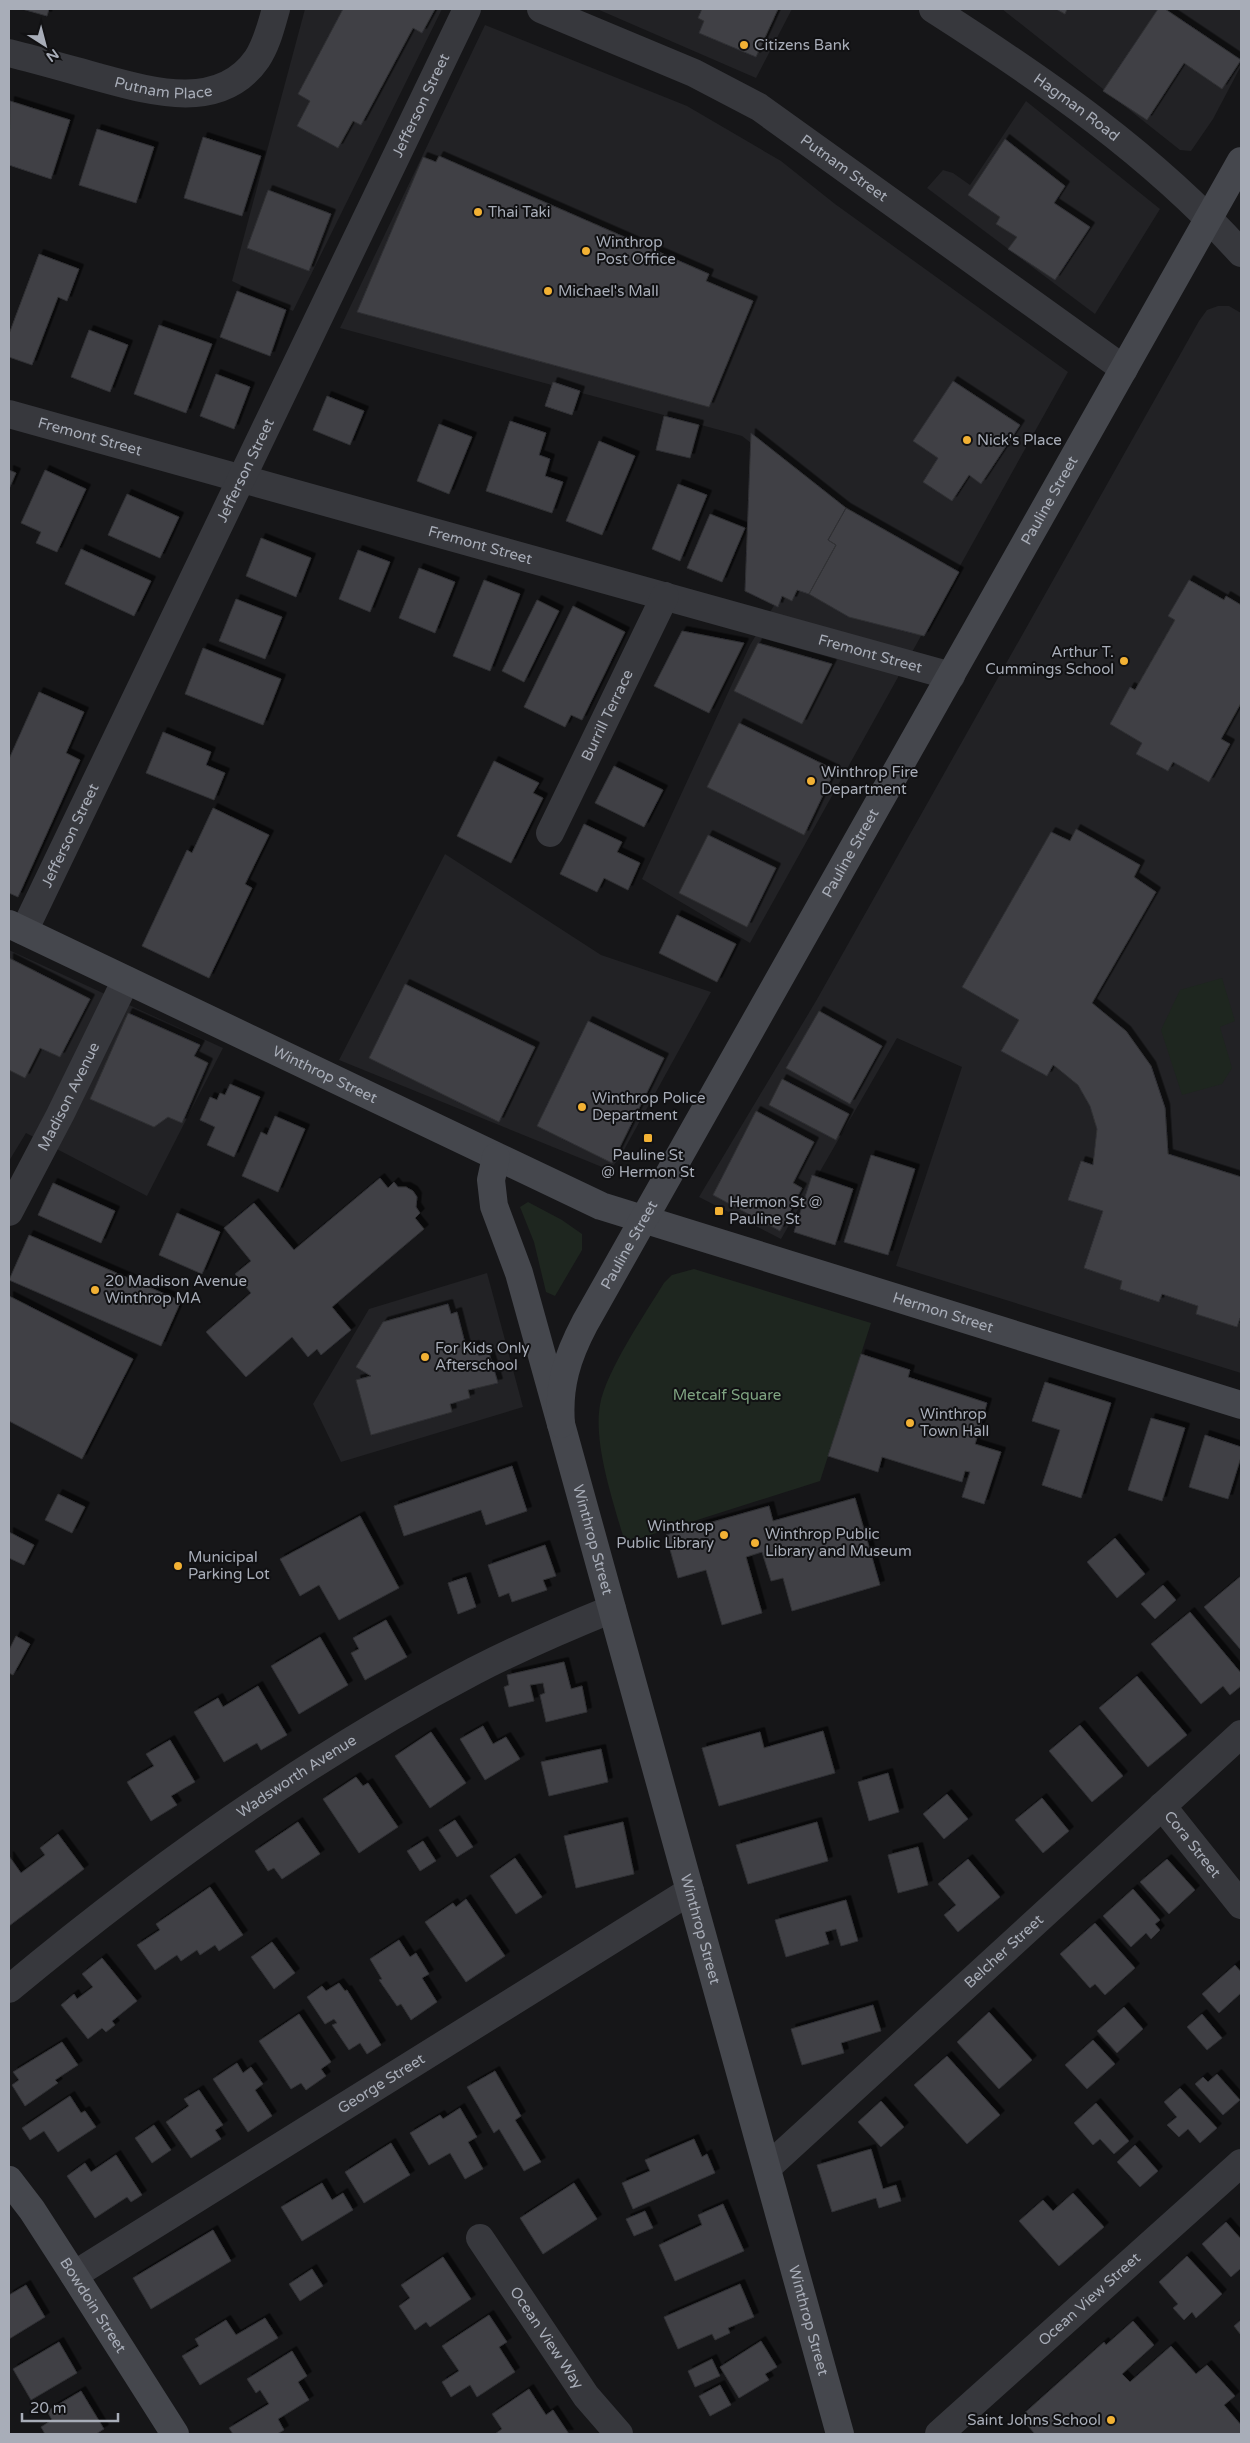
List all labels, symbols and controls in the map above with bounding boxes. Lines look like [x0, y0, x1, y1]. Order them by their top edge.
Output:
north arrow [20, 20, 70, 70]
place label: Citizens Bank [754, 36, 850, 54]
marker: Citizens Bank [738, 39, 750, 51]
text: N [43, 45, 62, 65]
street label: Jefferson Street [388, 50, 453, 160]
street label: Hagman Road [1030, 70, 1123, 145]
street label: Putnam Place [112, 73, 214, 103]
street label: Putnam Street [797, 131, 891, 206]
place label: Thai Taki [488, 203, 551, 221]
marker: Thai Taki [472, 206, 484, 218]
place label: Winthrop Post Office [596, 233, 676, 268]
marker: Winthrop Post Office [580, 245, 592, 257]
place label: Michael's Mall [558, 282, 659, 300]
marker: Michael's Mall [542, 285, 554, 297]
street label: Fremont Street [36, 413, 144, 460]
street label: Jefferson Street [213, 415, 278, 525]
place label: Nick's Place [977, 431, 1062, 449]
marker: Nick's Place [961, 434, 973, 446]
street label: Pauline Street [1017, 453, 1082, 548]
street label: Fremont Street [426, 522, 534, 568]
street label: Fremont Street [816, 631, 925, 677]
place label: Arthur T. Cummings School [985, 643, 1114, 678]
marker: Arthur T. Cummings School [1118, 655, 1130, 667]
street label: Burrill Terrace [577, 667, 637, 764]
place label: Winthrop Fire Department [821, 763, 918, 798]
marker: Winthrop Fire Department [805, 775, 817, 787]
street label: Jefferson Street [37, 780, 103, 890]
street label: Pauline Street [818, 805, 883, 901]
street label: Madison Avenue [34, 1039, 103, 1154]
street label: Winthrop Street [270, 1042, 380, 1107]
place label: Winthrop Police Department [592, 1089, 705, 1124]
marker: Winthrop Police Department [576, 1101, 588, 1113]
marker: Pauline St @ Hermon St [642, 1132, 654, 1144]
place label: Pauline St @ Hermon St [601, 1146, 695, 1181]
place label: Hermon St @ Pauline St [729, 1193, 822, 1228]
street label: Pauline Street [597, 1197, 661, 1293]
marker: Hermon St @ Pauline St [713, 1205, 725, 1217]
place label: 20 Madison Avenue Winthrop MA [105, 1272, 247, 1307]
marker: 20 Madison Avenue Winthrop MA [89, 1284, 101, 1296]
street label: Hermon Street [891, 1288, 996, 1337]
place label: For Kids Only Afterschool [435, 1339, 530, 1374]
marker: For Kids Only Afterschool [419, 1351, 431, 1363]
park label: Metcalf Square [673, 1386, 781, 1404]
place label: Winthrop Town Hall [920, 1405, 989, 1440]
marker: Winthrop Town Hall [904, 1417, 916, 1429]
street label: Winthrop Street [569, 1483, 617, 1597]
place label: Winthrop Public Library [616, 1517, 714, 1552]
place label: Winthrop Public Library and Museum [765, 1525, 912, 1560]
marker: Winthrop Public Library [718, 1529, 730, 1541]
marker: Winthrop Public Library and Museum [749, 1537, 761, 1549]
place label: Municipal Parking Lot [188, 1548, 270, 1583]
marker: Municipal Parking Lot [172, 1560, 184, 1572]
street label: Wadsworth Avenue [233, 1731, 360, 1822]
street label: Cora Street [1160, 1807, 1225, 1882]
street label: Winthrop Street [677, 1872, 724, 1987]
street label: Belcher Street [961, 1910, 1047, 1992]
street label: George Street [334, 2049, 428, 2117]
street label: Ocean View Street [1035, 2248, 1144, 2350]
street label: Bowdoin Street [56, 2254, 130, 2356]
street label: Winthrop Street [785, 2263, 833, 2378]
street label: Ocean View Way [506, 2283, 587, 2392]
scale bar [22, 2390, 119, 2422]
text: 20 m [30, 2399, 67, 2417]
place label: Saint Johns School [967, 2411, 1101, 2429]
marker: Saint Johns School [1105, 2414, 1117, 2426]

